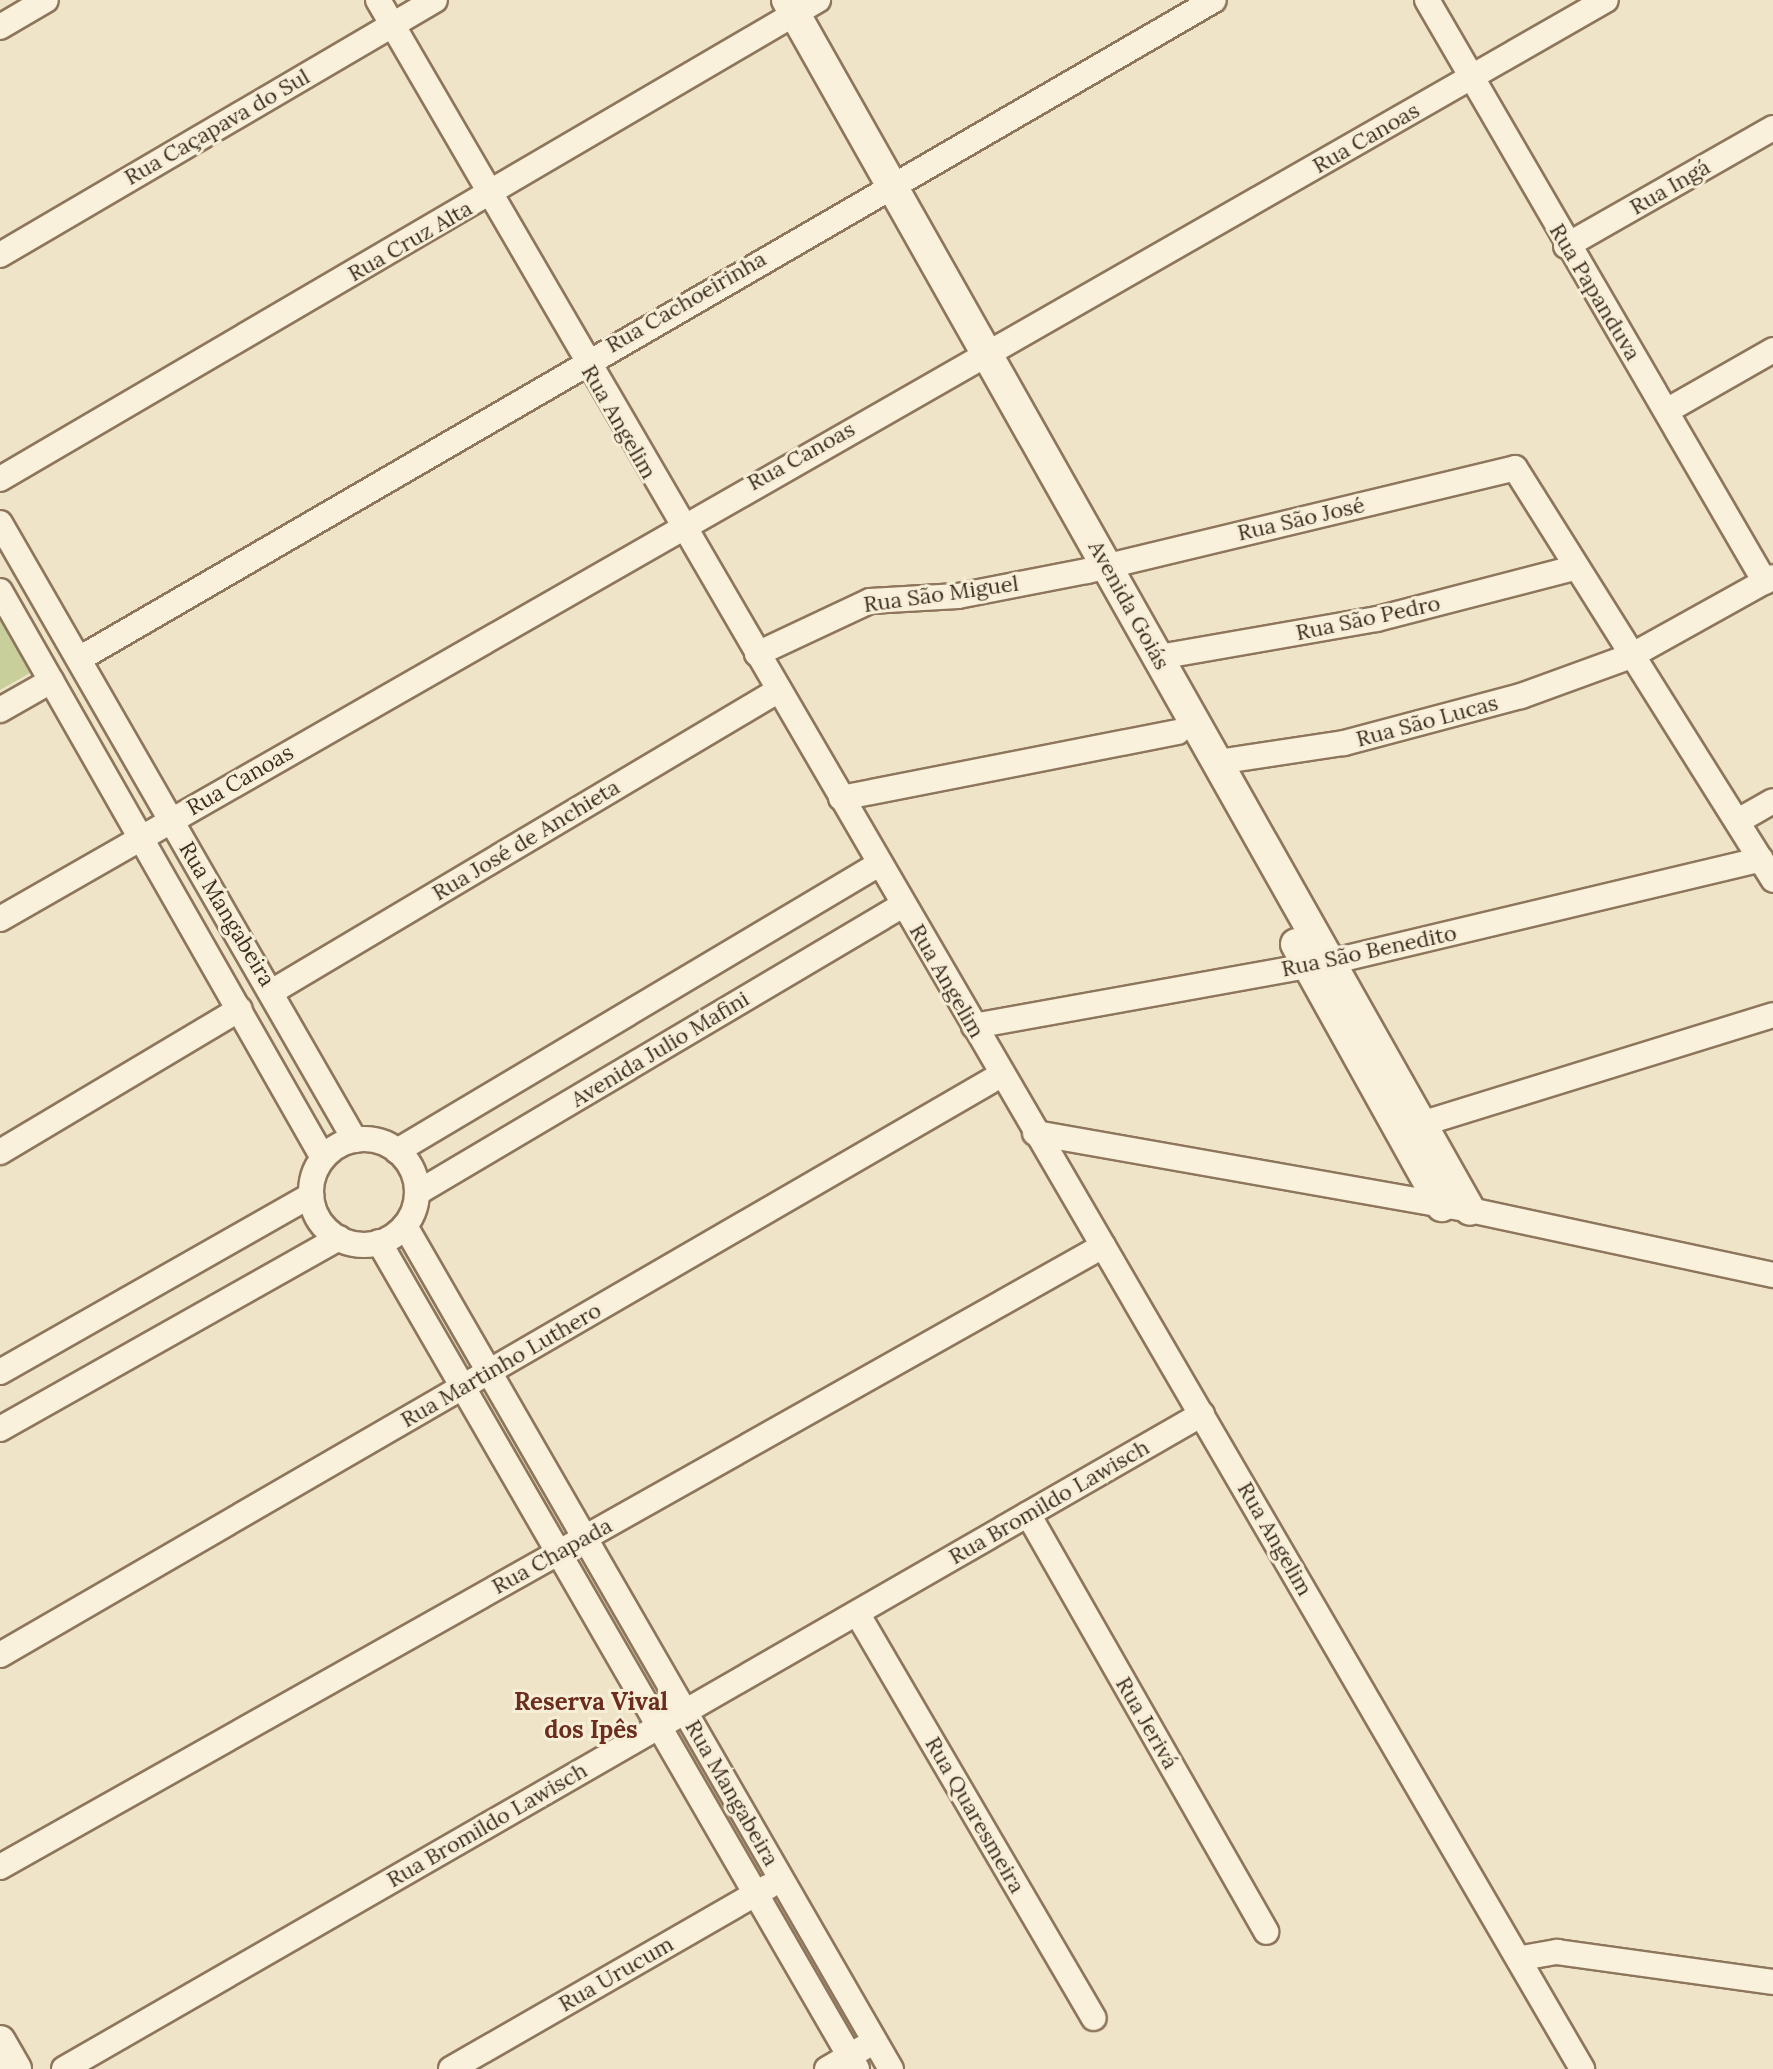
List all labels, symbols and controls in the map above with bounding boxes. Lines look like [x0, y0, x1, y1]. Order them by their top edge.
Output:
street label: Rua Caçapava do Sul [120, 63, 314, 191]
street label: Rua Canoas [1308, 97, 1424, 179]
street label: Rua Ingá [1625, 154, 1715, 220]
street label: Rua Cruz Alta [343, 195, 477, 287]
street label: Rua Papanduva [1544, 219, 1646, 365]
street label: Rua Cachoeirinha [601, 246, 771, 358]
street label: Rua Angelim [576, 360, 662, 484]
street label: Rua Canoas [743, 416, 859, 496]
street label: Rua São José [1235, 492, 1367, 546]
street label: Avenida Goiás [1083, 536, 1175, 674]
street label: Rua São Miguel [862, 570, 1020, 618]
street label: Rua São Pedro [1293, 590, 1443, 646]
street label: Rua São Lucas [1353, 689, 1501, 753]
street label: Rua Canoas [182, 739, 298, 821]
street label: Rua José de Anchieta [428, 774, 624, 906]
street label: Rua Mangabeira [173, 837, 281, 991]
street label: Rua Angelim [904, 919, 990, 1043]
street label: Rua São Benedito [1279, 920, 1459, 982]
street label: Avenida Julio Mafini [566, 985, 754, 1113]
street label: Rua Martinho Luthero [396, 1297, 606, 1433]
street label: Rua Bromildo Lawisch [944, 1434, 1154, 1570]
street label: Rua Angelim [1232, 1477, 1318, 1601]
street label: Rua Chapada [487, 1512, 617, 1600]
street label: Rua Jerivá [1110, 1672, 1184, 1774]
district label: Reserva Vival dos Ipês [514, 1688, 668, 1744]
street label: Rua Mangabeira [680, 1715, 784, 1871]
street label: Rua Quaresmeira [920, 1732, 1030, 1898]
street label: Rua Bromildo Lawisch [382, 1757, 592, 1893]
street label: Rua Urucum [554, 1931, 678, 2017]

